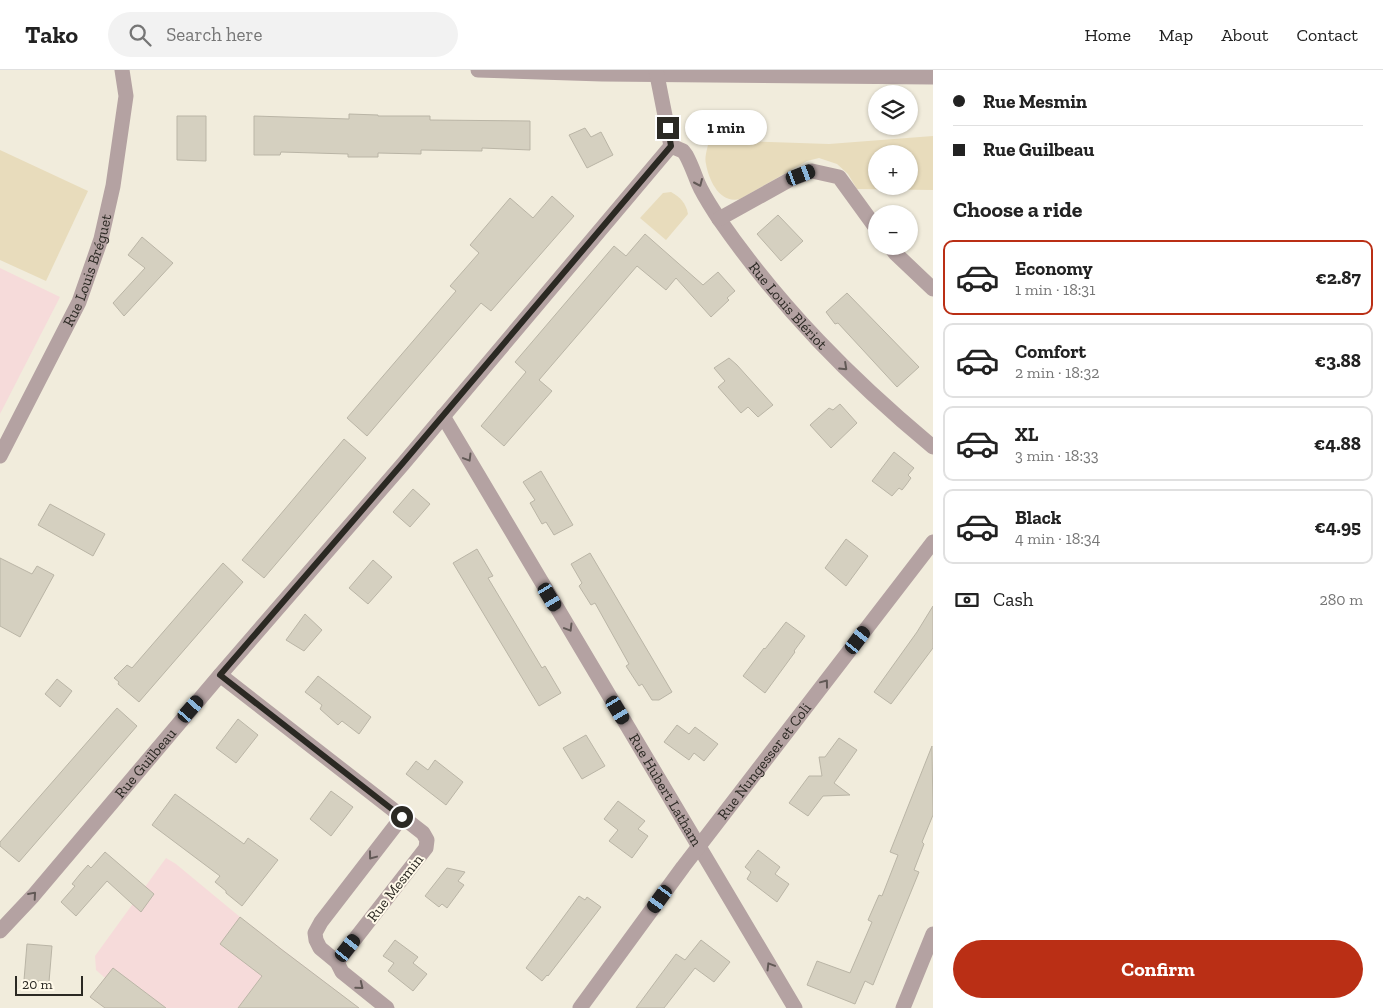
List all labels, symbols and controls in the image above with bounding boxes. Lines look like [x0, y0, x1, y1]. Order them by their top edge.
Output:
search box [108, 12, 458, 57]
text: Tako [25, 20, 78, 49]
icon: search [126, 21, 154, 49]
text: Search here [166, 23, 262, 46]
text: Home [1084, 24, 1131, 46]
text: Map [1159, 24, 1193, 46]
text: About [1221, 24, 1268, 46]
text: Contact [1296, 24, 1358, 46]
map controls [868, 85, 918, 255]
button: layers [868, 85, 918, 135]
text: Rue Mesmin [983, 90, 1087, 113]
callout: 1 min [686, 110, 768, 146]
route end [657, 117, 679, 139]
text: 1 min [707, 118, 745, 137]
text: Rue Guilbeau [983, 138, 1094, 161]
button: + [868, 145, 918, 195]
car [784, 163, 817, 187]
one-way arrow [692, 178, 703, 187]
text: Choose a ride [953, 196, 1083, 223]
button: − [868, 205, 918, 255]
street label: Rue Louis Bréguet [59, 212, 115, 329]
icon: car [955, 255, 1000, 300]
text: Economy [1015, 257, 1093, 280]
street label: Rue Louis Blériot [745, 258, 831, 354]
text: €2.87 [1316, 266, 1361, 289]
text: 1 min · 18:31 [1015, 280, 1095, 299]
icon: car [955, 338, 1000, 383]
text: Comfort [1015, 340, 1086, 363]
text: €3.88 [1315, 349, 1361, 372]
one-way arrow [838, 361, 847, 370]
text: 2 min · 18:32 [1015, 363, 1100, 382]
icon: car [955, 421, 1000, 466]
text: XL [1015, 423, 1038, 446]
text: €4.88 [1314, 432, 1361, 455]
text: 3 min · 18:33 [1015, 446, 1099, 465]
one-way arrow [461, 453, 471, 462]
icon: car [955, 504, 1000, 549]
text: Black [1015, 506, 1061, 529]
text: €4.95 [1315, 515, 1361, 538]
text: 4 min · 18:34 [1015, 529, 1100, 548]
car [535, 580, 564, 614]
icon: cash [953, 586, 981, 614]
text: Cash [993, 588, 1033, 611]
text: 280 m [1319, 590, 1363, 609]
one-way arrow [562, 623, 572, 632]
car [842, 624, 873, 656]
one-way arrow [819, 680, 827, 689]
car [175, 693, 206, 725]
car [603, 693, 632, 727]
street label: Rue Nungesser et Coli [714, 699, 815, 823]
street label: Rue Guilbeau [111, 724, 180, 802]
street label: Rue Hubert Latham [625, 730, 706, 849]
route start [391, 806, 413, 828]
street label: Rue Mesmin [363, 850, 427, 925]
one-way arrow [370, 850, 378, 859]
car [645, 882, 674, 916]
one-way arrow [27, 892, 36, 901]
car [332, 932, 363, 964]
button: Confirm [953, 940, 1363, 998]
one-way arrow [767, 963, 777, 972]
scale bar [15, 973, 82, 996]
text: 20 m [22, 976, 53, 993]
one-way arrow [354, 981, 363, 989]

